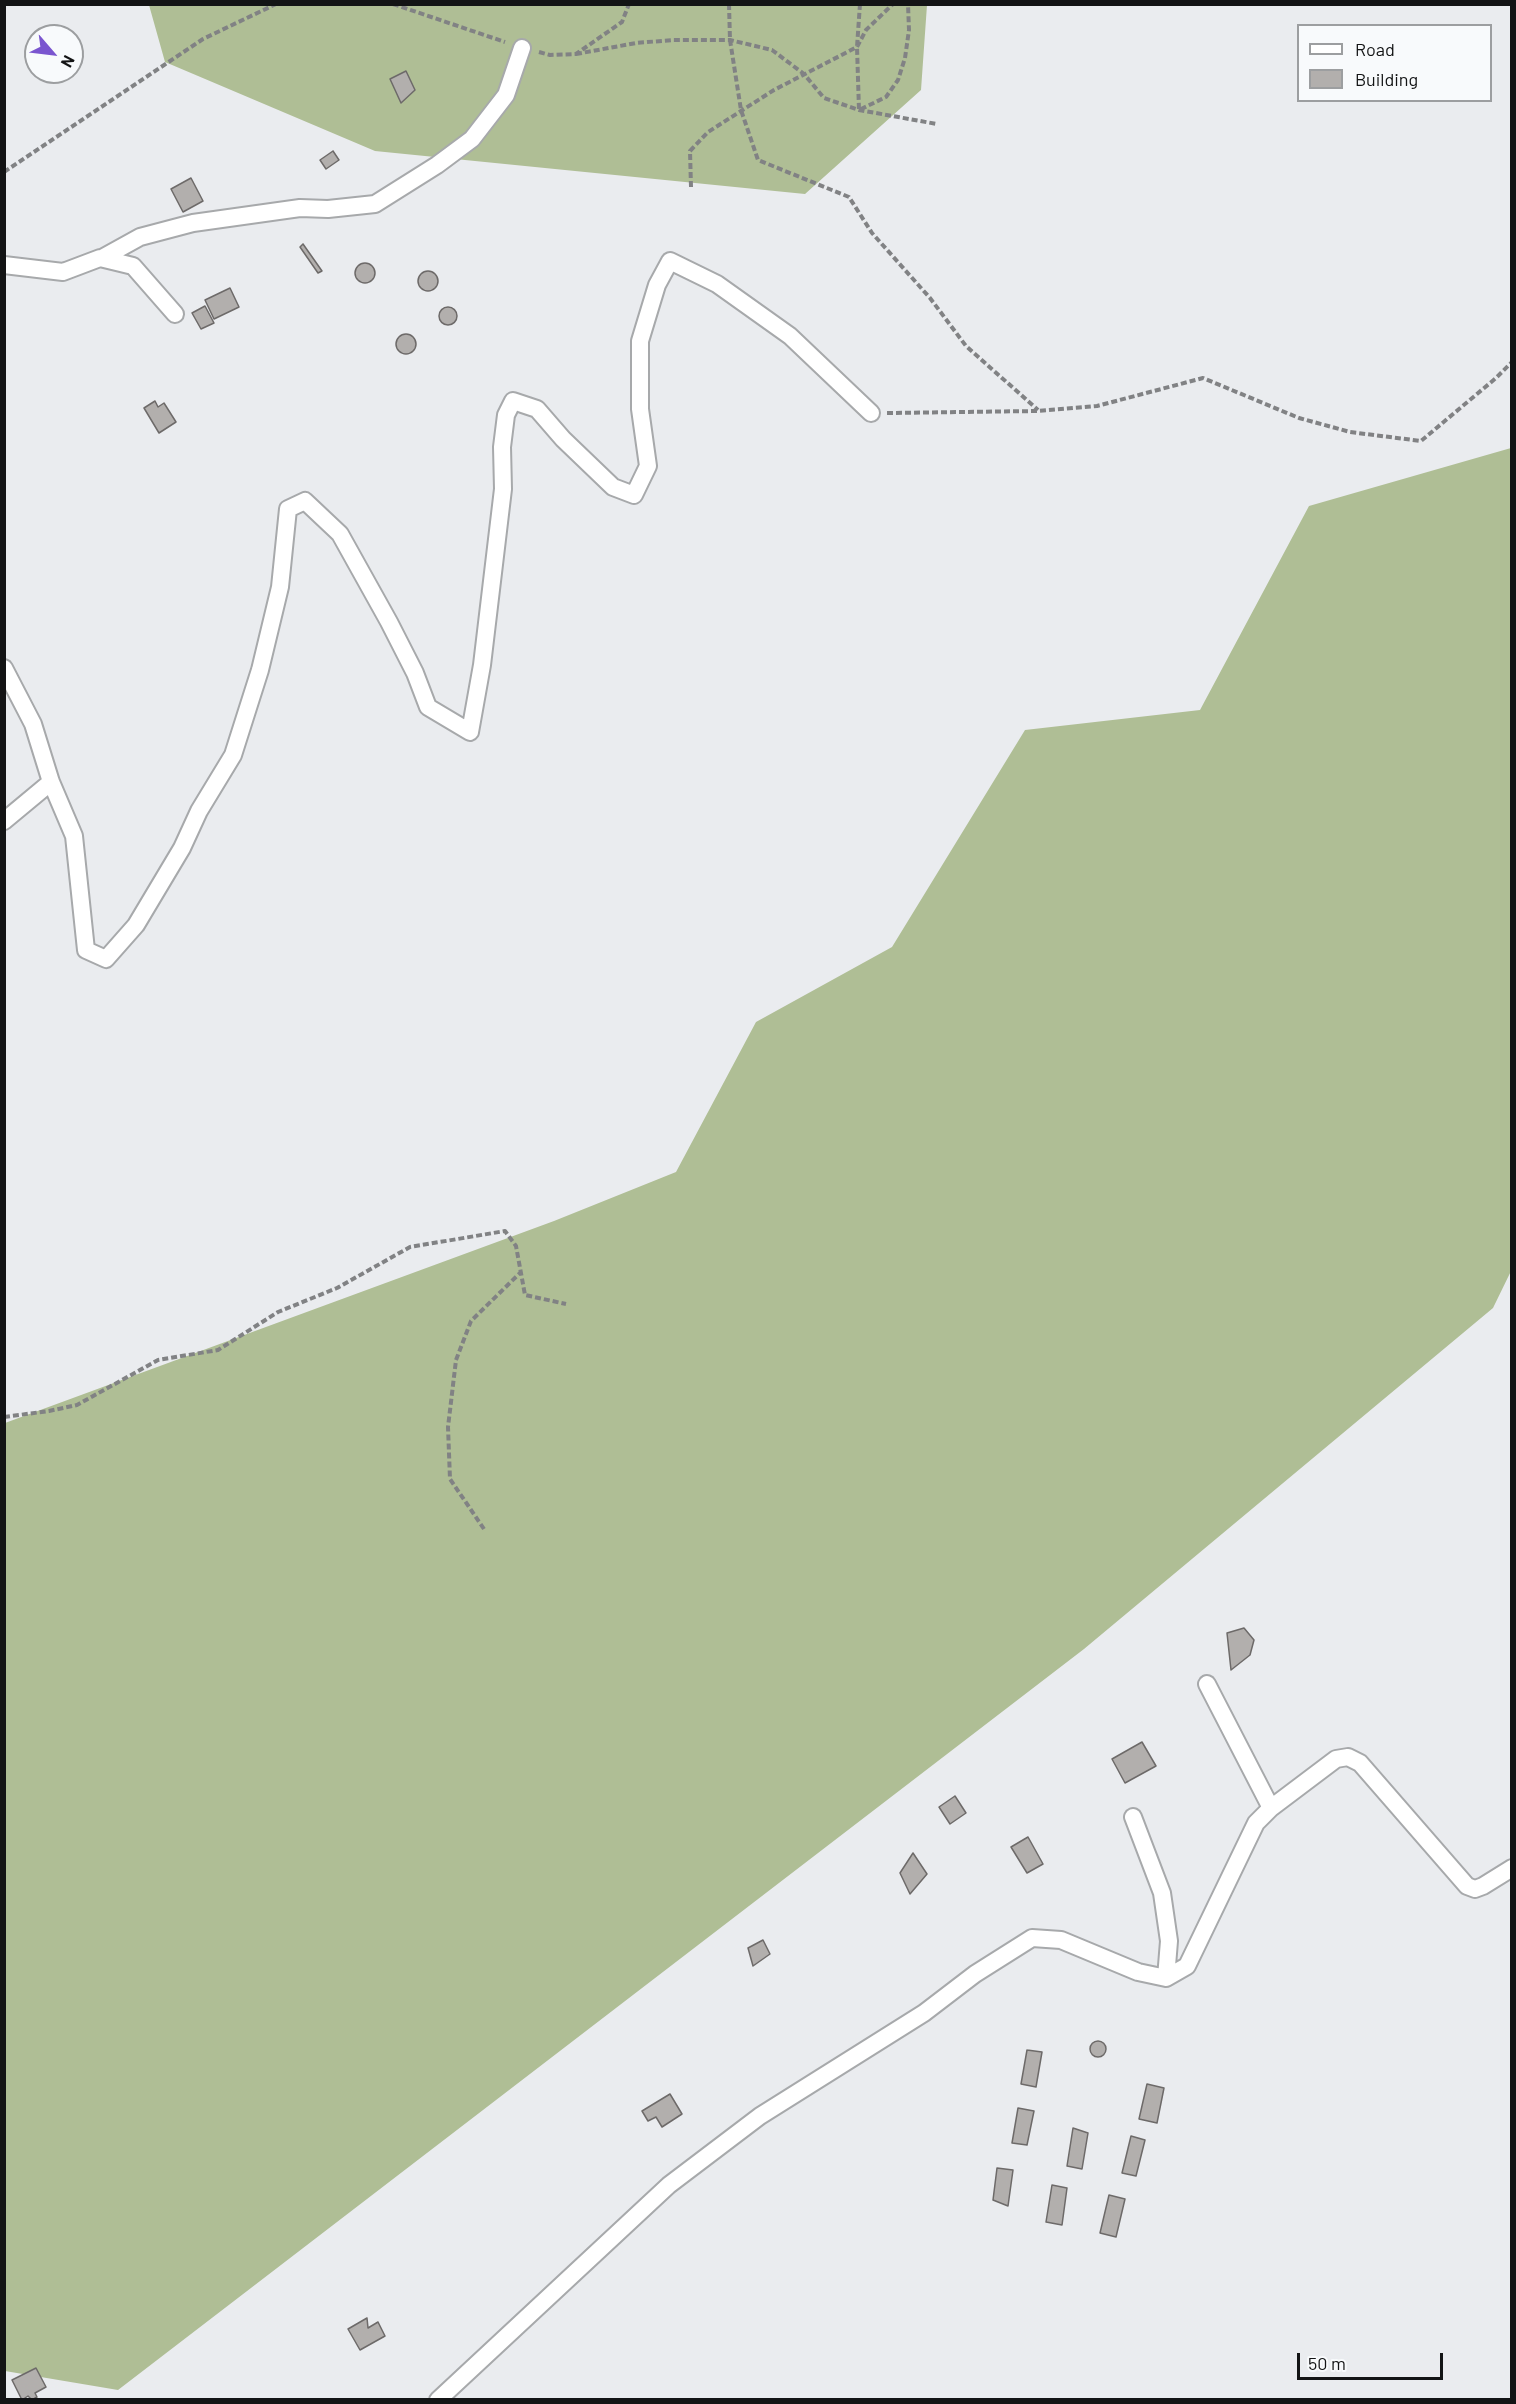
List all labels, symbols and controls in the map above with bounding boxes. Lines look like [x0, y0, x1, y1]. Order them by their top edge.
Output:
north arrow [24, 24, 84, 84]
legend [1297, 24, 1492, 102]
text: Road [1355, 38, 1395, 60]
text: N [58, 53, 79, 71]
text: Building [1355, 68, 1418, 90]
scale bar [1300, 2341, 1446, 2379]
text: 50 m [1308, 2352, 1346, 2374]

